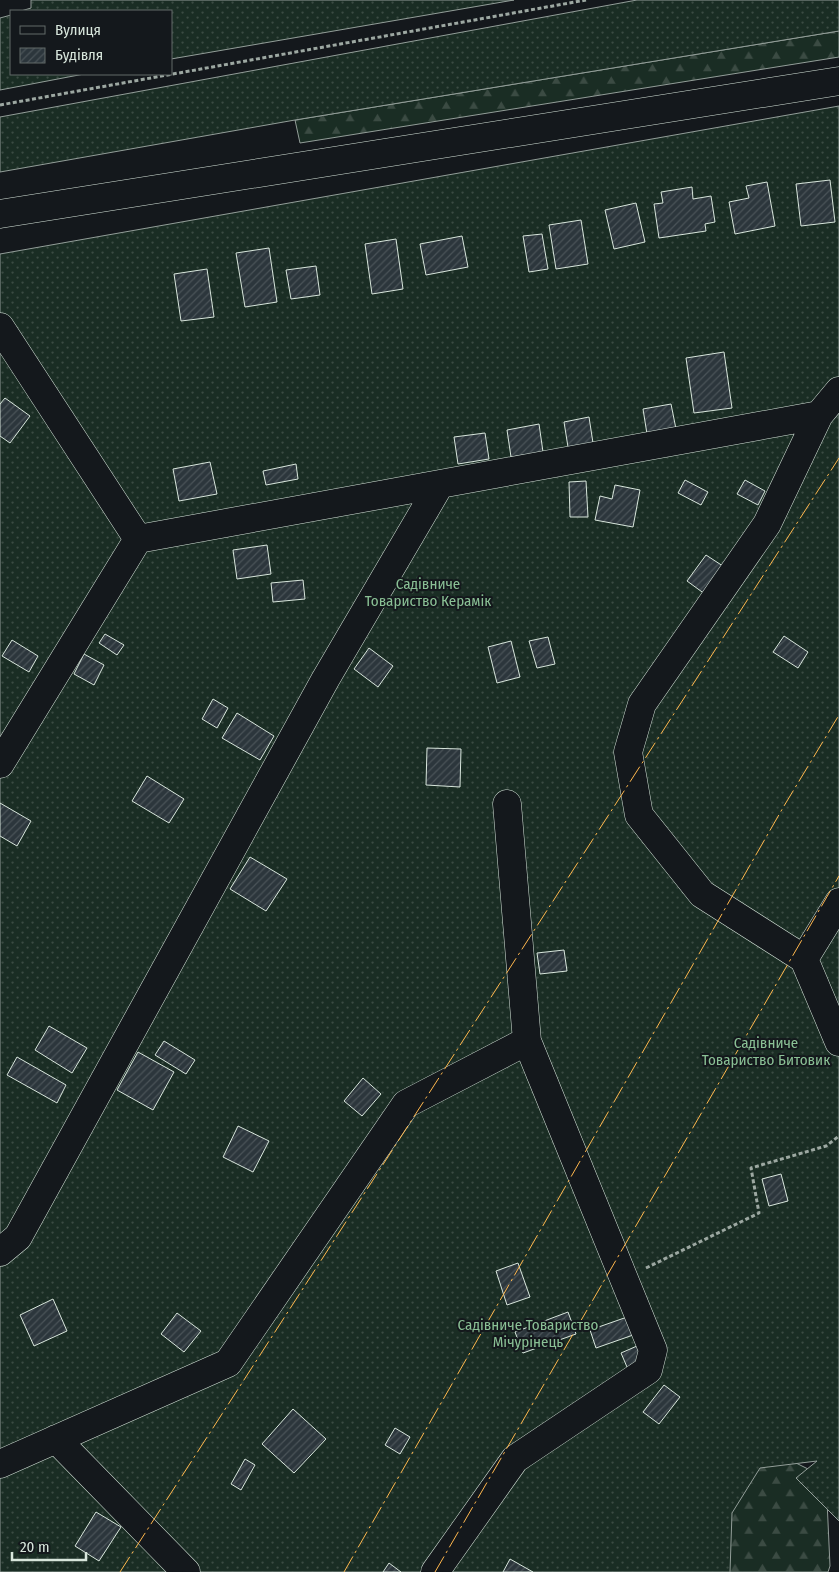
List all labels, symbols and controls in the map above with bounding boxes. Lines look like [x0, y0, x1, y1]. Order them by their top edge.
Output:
legend [10, 10, 172, 75]
text: Вулиця [55, 21, 101, 39]
text: Будівля [55, 46, 103, 64]
park label: Садівниче Товариство Керамік [365, 575, 491, 610]
park label: Садівниче Товариство Битовик [702, 1034, 830, 1069]
park label: Садівниче Товариство Мічурінець [458, 1316, 598, 1351]
scale bar [12, 1530, 86, 1562]
text: 20 m [20, 1538, 50, 1556]

